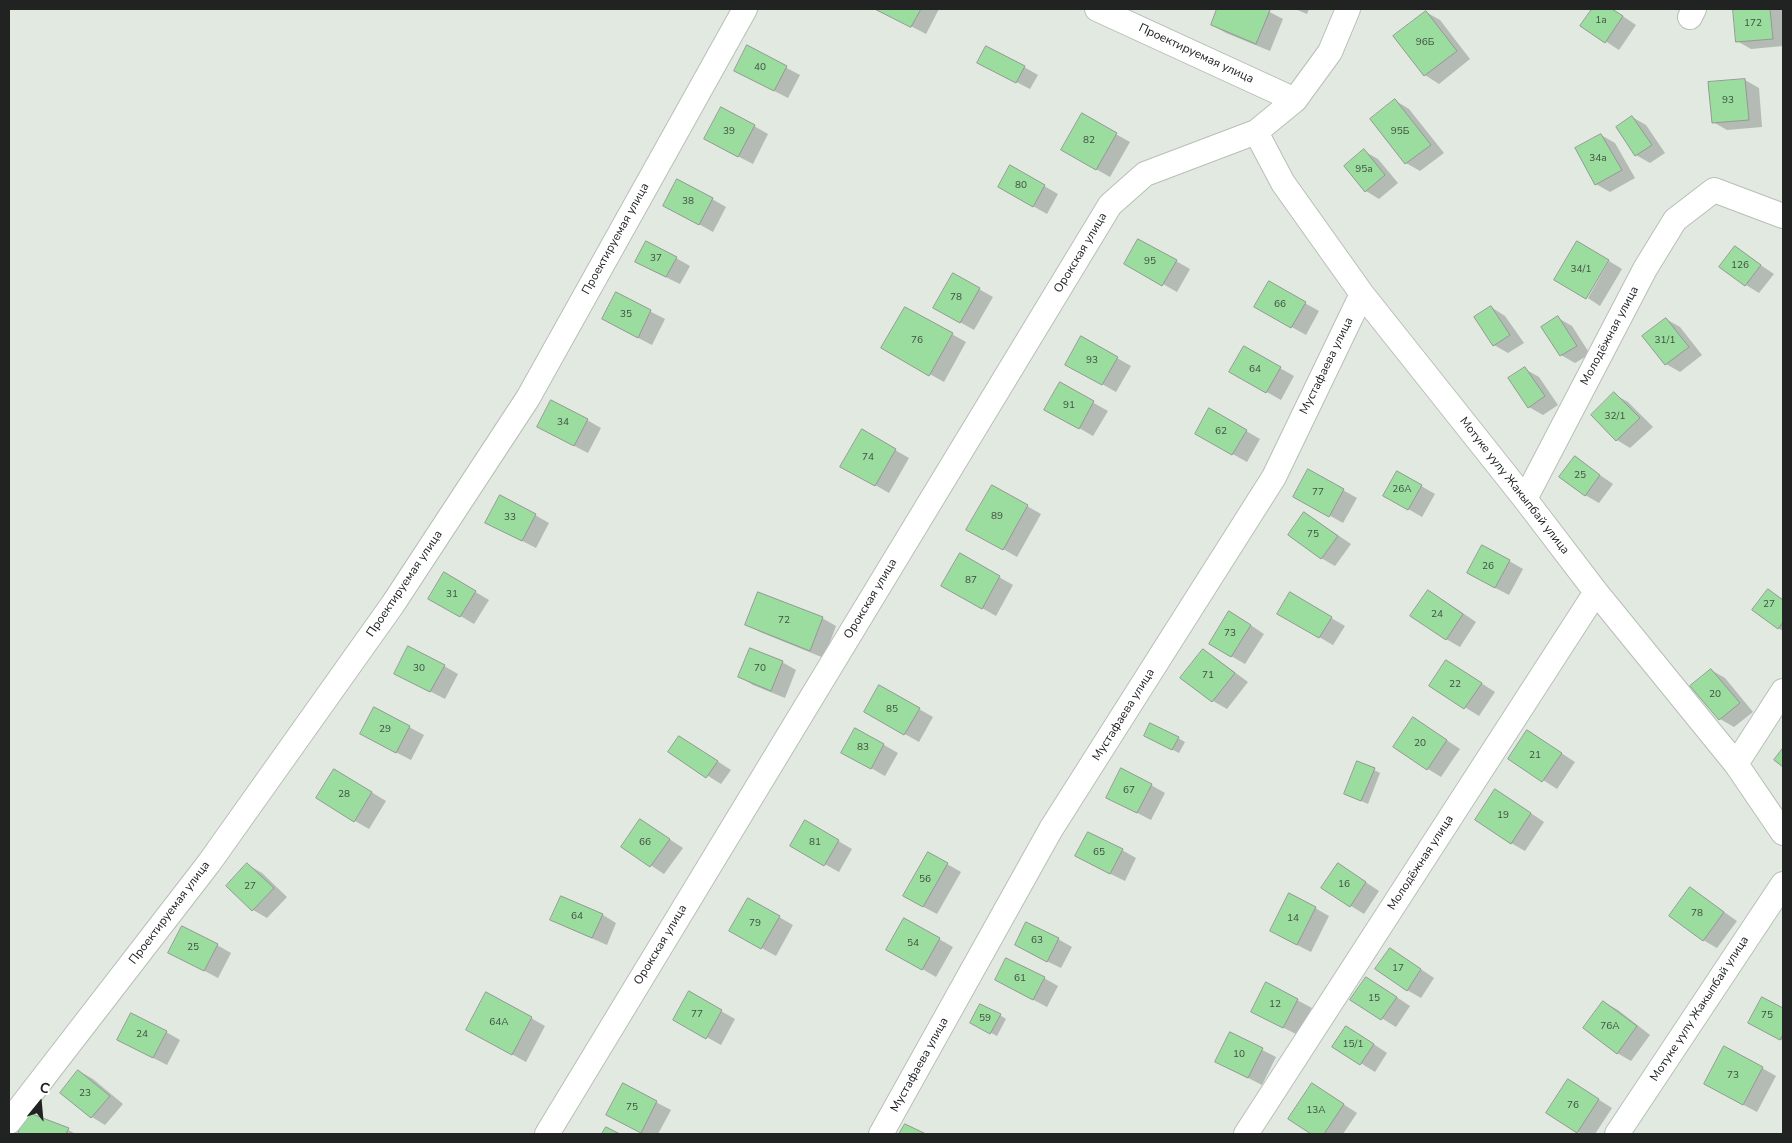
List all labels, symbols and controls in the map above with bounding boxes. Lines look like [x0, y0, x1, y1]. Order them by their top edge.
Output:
house number: 1а [1595, 15, 1607, 27]
house number: 172 [1744, 18, 1762, 30]
street label: Проектируемая улица [1136, 21, 1256, 87]
house number: 96Б [1416, 37, 1434, 49]
house number: 40 [754, 62, 766, 74]
house number: 93 [1722, 95, 1734, 107]
house number: 39 [723, 126, 735, 138]
house number: 95Б [1391, 126, 1409, 138]
house number: 82 [1083, 135, 1095, 147]
house number: 34а [1589, 153, 1607, 165]
house number: 95а [1355, 164, 1373, 176]
house number: 80 [1015, 180, 1027, 192]
street label: Проектируемая улица [579, 181, 653, 297]
house number: 38 [682, 196, 694, 208]
street label: Орокская улица [1051, 210, 1111, 296]
house number: 37 [650, 253, 662, 265]
house number: 95 [1144, 256, 1156, 268]
house number: 126 [1731, 260, 1749, 272]
house number: 34/1 [1571, 264, 1591, 276]
street label: Молодёжная улица [1578, 284, 1642, 388]
house number: 78 [950, 292, 962, 304]
house number: 66 [1274, 299, 1286, 311]
house number: 35 [620, 309, 632, 321]
street label: Мустафаева улица [1297, 315, 1357, 417]
house number: 76 [911, 335, 923, 347]
house number: 31/1 [1655, 335, 1675, 347]
house number: 93 [1086, 355, 1098, 367]
house number: 64 [1249, 364, 1261, 376]
house number: 91 [1063, 400, 1075, 412]
house number: 32/1 [1605, 411, 1625, 423]
street label: Мотуке уулу Жакыпбай улица [1456, 415, 1572, 557]
house number: 34 [557, 417, 569, 429]
house number: 62 [1215, 426, 1227, 438]
house number: 74 [862, 452, 874, 464]
house number: 25 [1574, 470, 1586, 482]
house number: 26А [1392, 484, 1412, 496]
house number: 77 [1312, 487, 1324, 499]
house number: 89 [991, 511, 1003, 523]
house number: 33 [504, 512, 516, 524]
street label: Проектируемая улица [364, 528, 446, 640]
house number: 75 [1307, 529, 1319, 541]
street label: Орокская улица [841, 556, 901, 642]
house number: 26 [1482, 561, 1494, 573]
house number: 87 [965, 575, 977, 587]
house number: 31 [446, 589, 458, 601]
house number: 27 [1763, 599, 1775, 611]
house number: 24 [1431, 609, 1443, 621]
house number: 72 [778, 615, 790, 627]
house number: 73 [1224, 628, 1236, 640]
house number: 30 [413, 663, 425, 675]
house number: 70 [754, 663, 766, 675]
street label: Мустафаева улица [1090, 666, 1158, 764]
house number: 71 [1202, 670, 1214, 682]
house number: 22 [1449, 679, 1461, 691]
house number: 20 [1709, 689, 1721, 701]
house number: 85 [886, 704, 898, 716]
house number: 29 [379, 724, 391, 736]
house number: 20 [1414, 738, 1426, 750]
house number: 83 [857, 742, 869, 754]
house number: 21 [1529, 750, 1541, 762]
house number: 67 [1123, 785, 1135, 797]
house number: 28 [338, 789, 350, 801]
house number: 19 [1497, 810, 1509, 822]
street label: Молодёжная улица [1385, 813, 1457, 913]
house number: 66 [639, 837, 651, 849]
house number: 81 [809, 837, 821, 849]
house number: 65 [1093, 847, 1105, 859]
street label: Проектируемая улица [127, 859, 213, 967]
house number: 56 [919, 874, 931, 886]
house number: 16 [1338, 879, 1350, 891]
house number: 27 [244, 881, 256, 893]
street label: Орокская улица [631, 902, 691, 988]
house number: 78 [1691, 908, 1703, 920]
house number: 64 [571, 911, 583, 923]
house number: 14 [1287, 913, 1299, 925]
house number: 79 [749, 918, 761, 930]
street label: Мотуке уулу Жакыпбай улица [1648, 934, 1752, 1084]
house number: 63 [1031, 935, 1043, 947]
house number: 54 [907, 938, 919, 950]
house number: 25 [187, 942, 199, 954]
house number: 17 [1392, 963, 1404, 975]
house number: 61 [1014, 973, 1026, 985]
house number: 15 [1368, 993, 1380, 1005]
house number: 12 [1269, 999, 1281, 1011]
house number: 77 [691, 1009, 703, 1021]
house number: 75 [1761, 1010, 1773, 1022]
house number: 59 [979, 1013, 991, 1025]
street label: Мустафаева улица [888, 1015, 952, 1115]
house number: 64А [489, 1017, 509, 1029]
house number: 76А [1600, 1021, 1620, 1033]
house number: 24 [136, 1029, 148, 1041]
house number: 15/1 [1343, 1039, 1363, 1051]
house number: 10 [1233, 1049, 1245, 1061]
house number: 73 [1727, 1070, 1739, 1082]
north arrow [15, 1078, 65, 1128]
text: С [37, 1078, 52, 1099]
house number: 23 [79, 1088, 91, 1100]
house number: 76 [1567, 1100, 1579, 1112]
house number: 75 [626, 1102, 638, 1114]
house number: 13А [1306, 1105, 1326, 1117]

